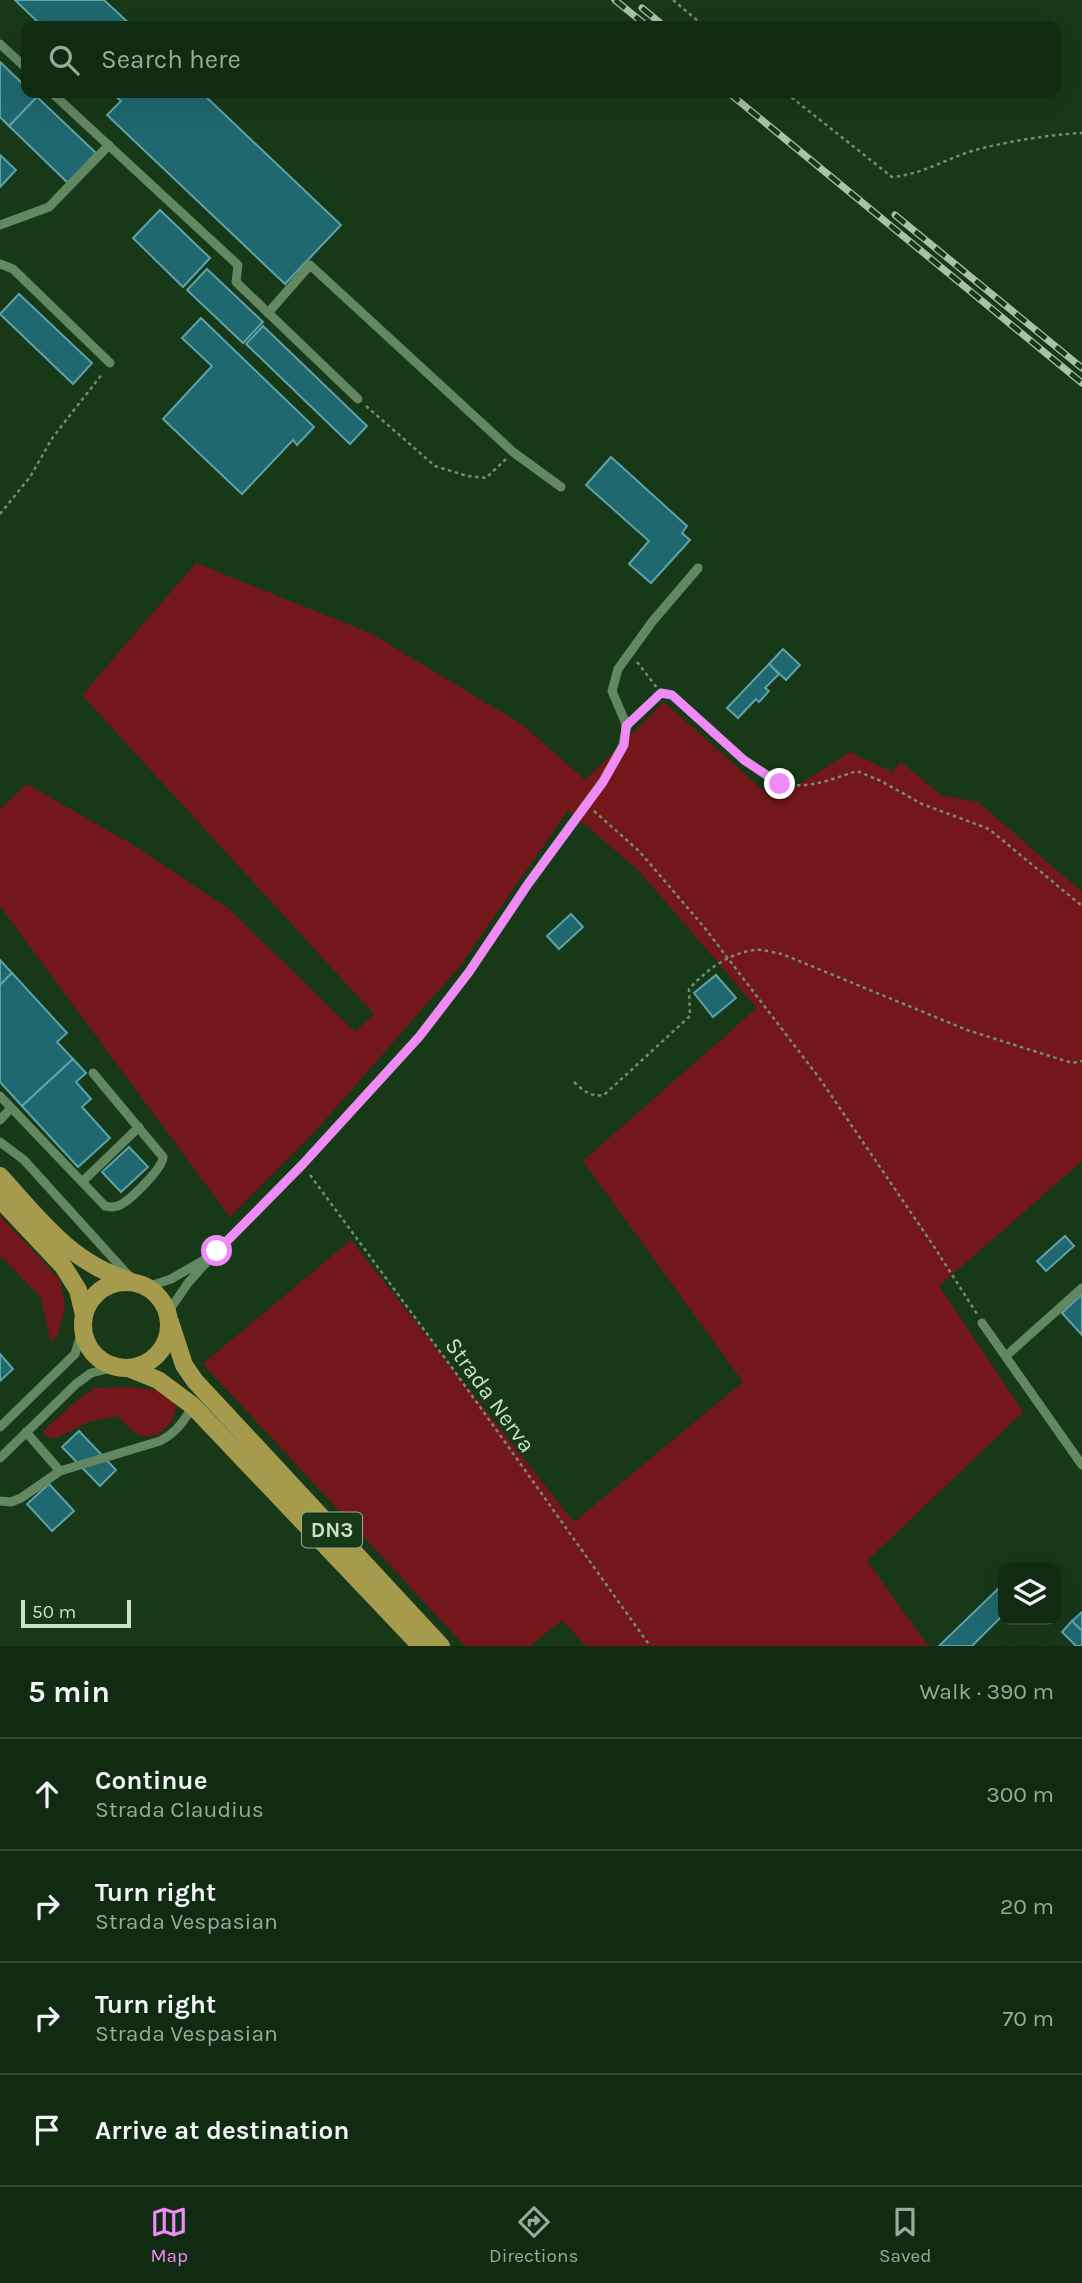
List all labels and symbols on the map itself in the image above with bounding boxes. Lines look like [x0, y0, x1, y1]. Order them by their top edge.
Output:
route end [764, 768, 795, 799]
route start [201, 1235, 232, 1266]
street label: Strada Nerva [439, 1332, 541, 1458]
road number: DN3 [302, 1512, 362, 1548]
scale bar [21, 1597, 131, 1629]

